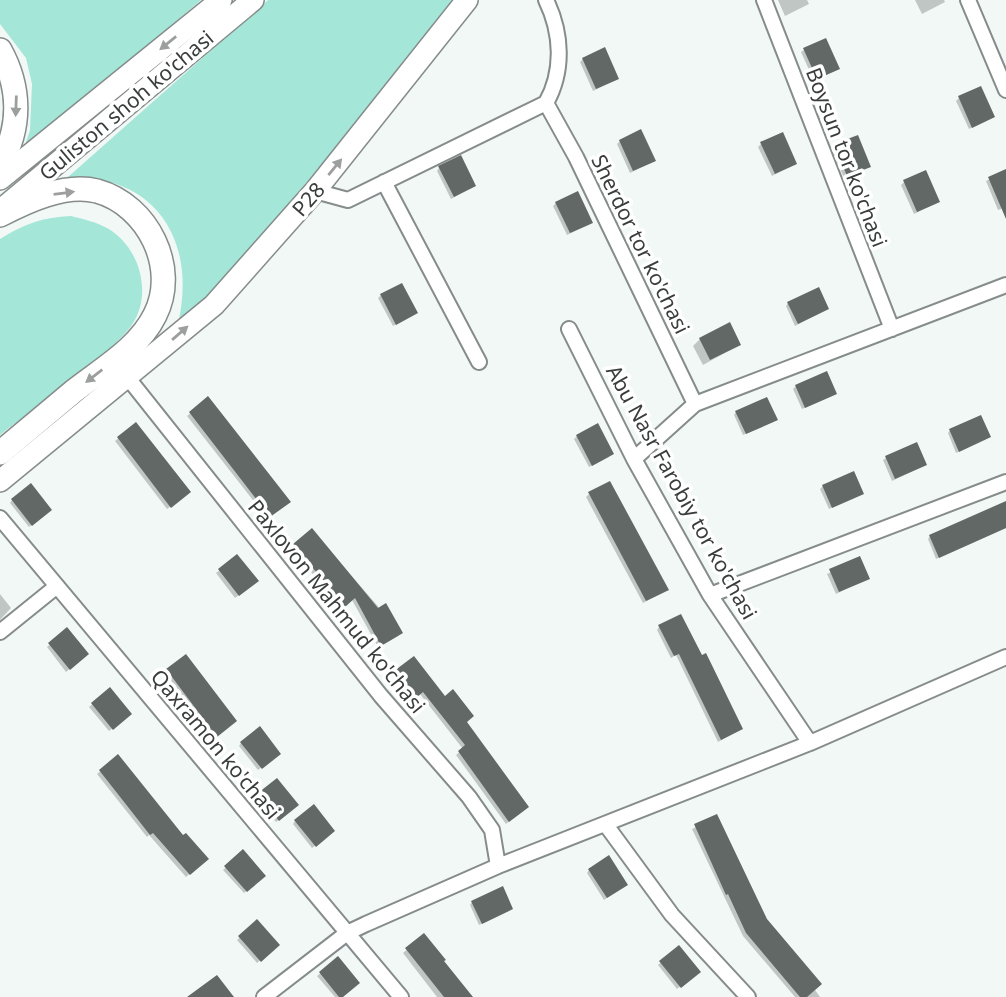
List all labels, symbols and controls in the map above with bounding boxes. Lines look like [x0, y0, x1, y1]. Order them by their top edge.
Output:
street label: Guliston shoh ko'chasi [33, 24, 219, 186]
one-way arrow [159, 35, 176, 50]
street label: Boysun tor ko'chasi [800, 63, 894, 251]
one-way arrow [10, 96, 21, 118]
street label: Sherdor tor ko'chasi [585, 150, 697, 338]
one-way arrow [327, 158, 342, 176]
street label: Р28 [285, 176, 331, 222]
one-way arrow [53, 187, 75, 198]
one-way arrow [171, 325, 189, 341]
street label: Abu Nasr Farobiy tor ko'chasi [600, 360, 764, 624]
one-way arrow [85, 368, 103, 382]
street label: Paxlovon Mahmud ko'chasi [242, 493, 432, 719]
street label: Qaxramon ko'chasi [145, 663, 287, 825]

